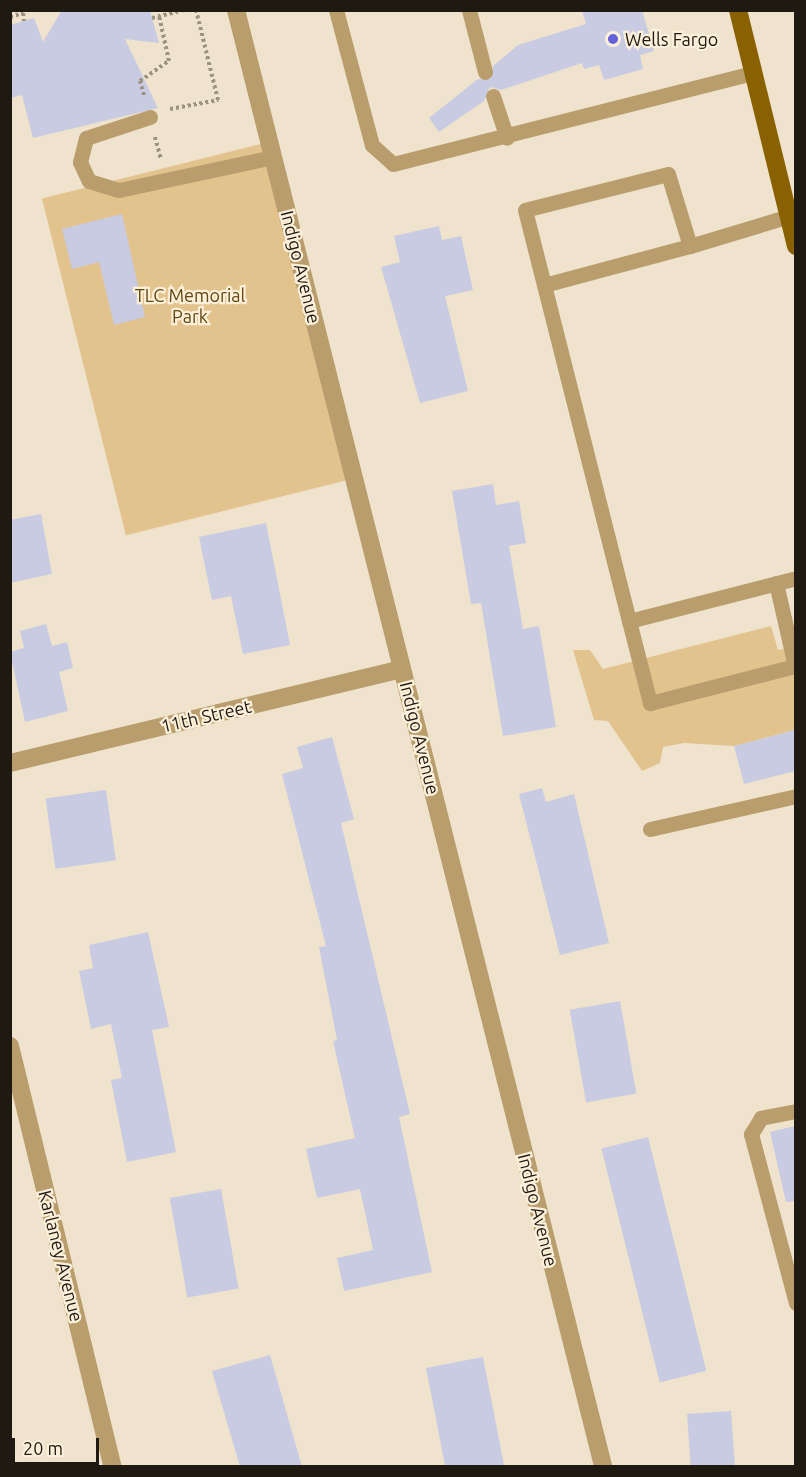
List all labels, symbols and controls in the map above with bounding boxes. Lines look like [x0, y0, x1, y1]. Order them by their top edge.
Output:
place label: Wells Fargo [625, 28, 718, 50]
marker: Wells Fargo [606, 32, 620, 46]
street label: Indigo Avenue [277, 208, 325, 326]
park label: TLC Memorial Park [135, 285, 245, 328]
street label: Indigo Avenue [396, 679, 444, 797]
street label: 11th Street [159, 695, 253, 737]
street label: Indigo Avenue [514, 1151, 562, 1269]
street label: Karlaney Avenue [34, 1188, 88, 1324]
scale bar [15, 1426, 102, 1464]
text: 20 m [23, 1438, 63, 1458]

